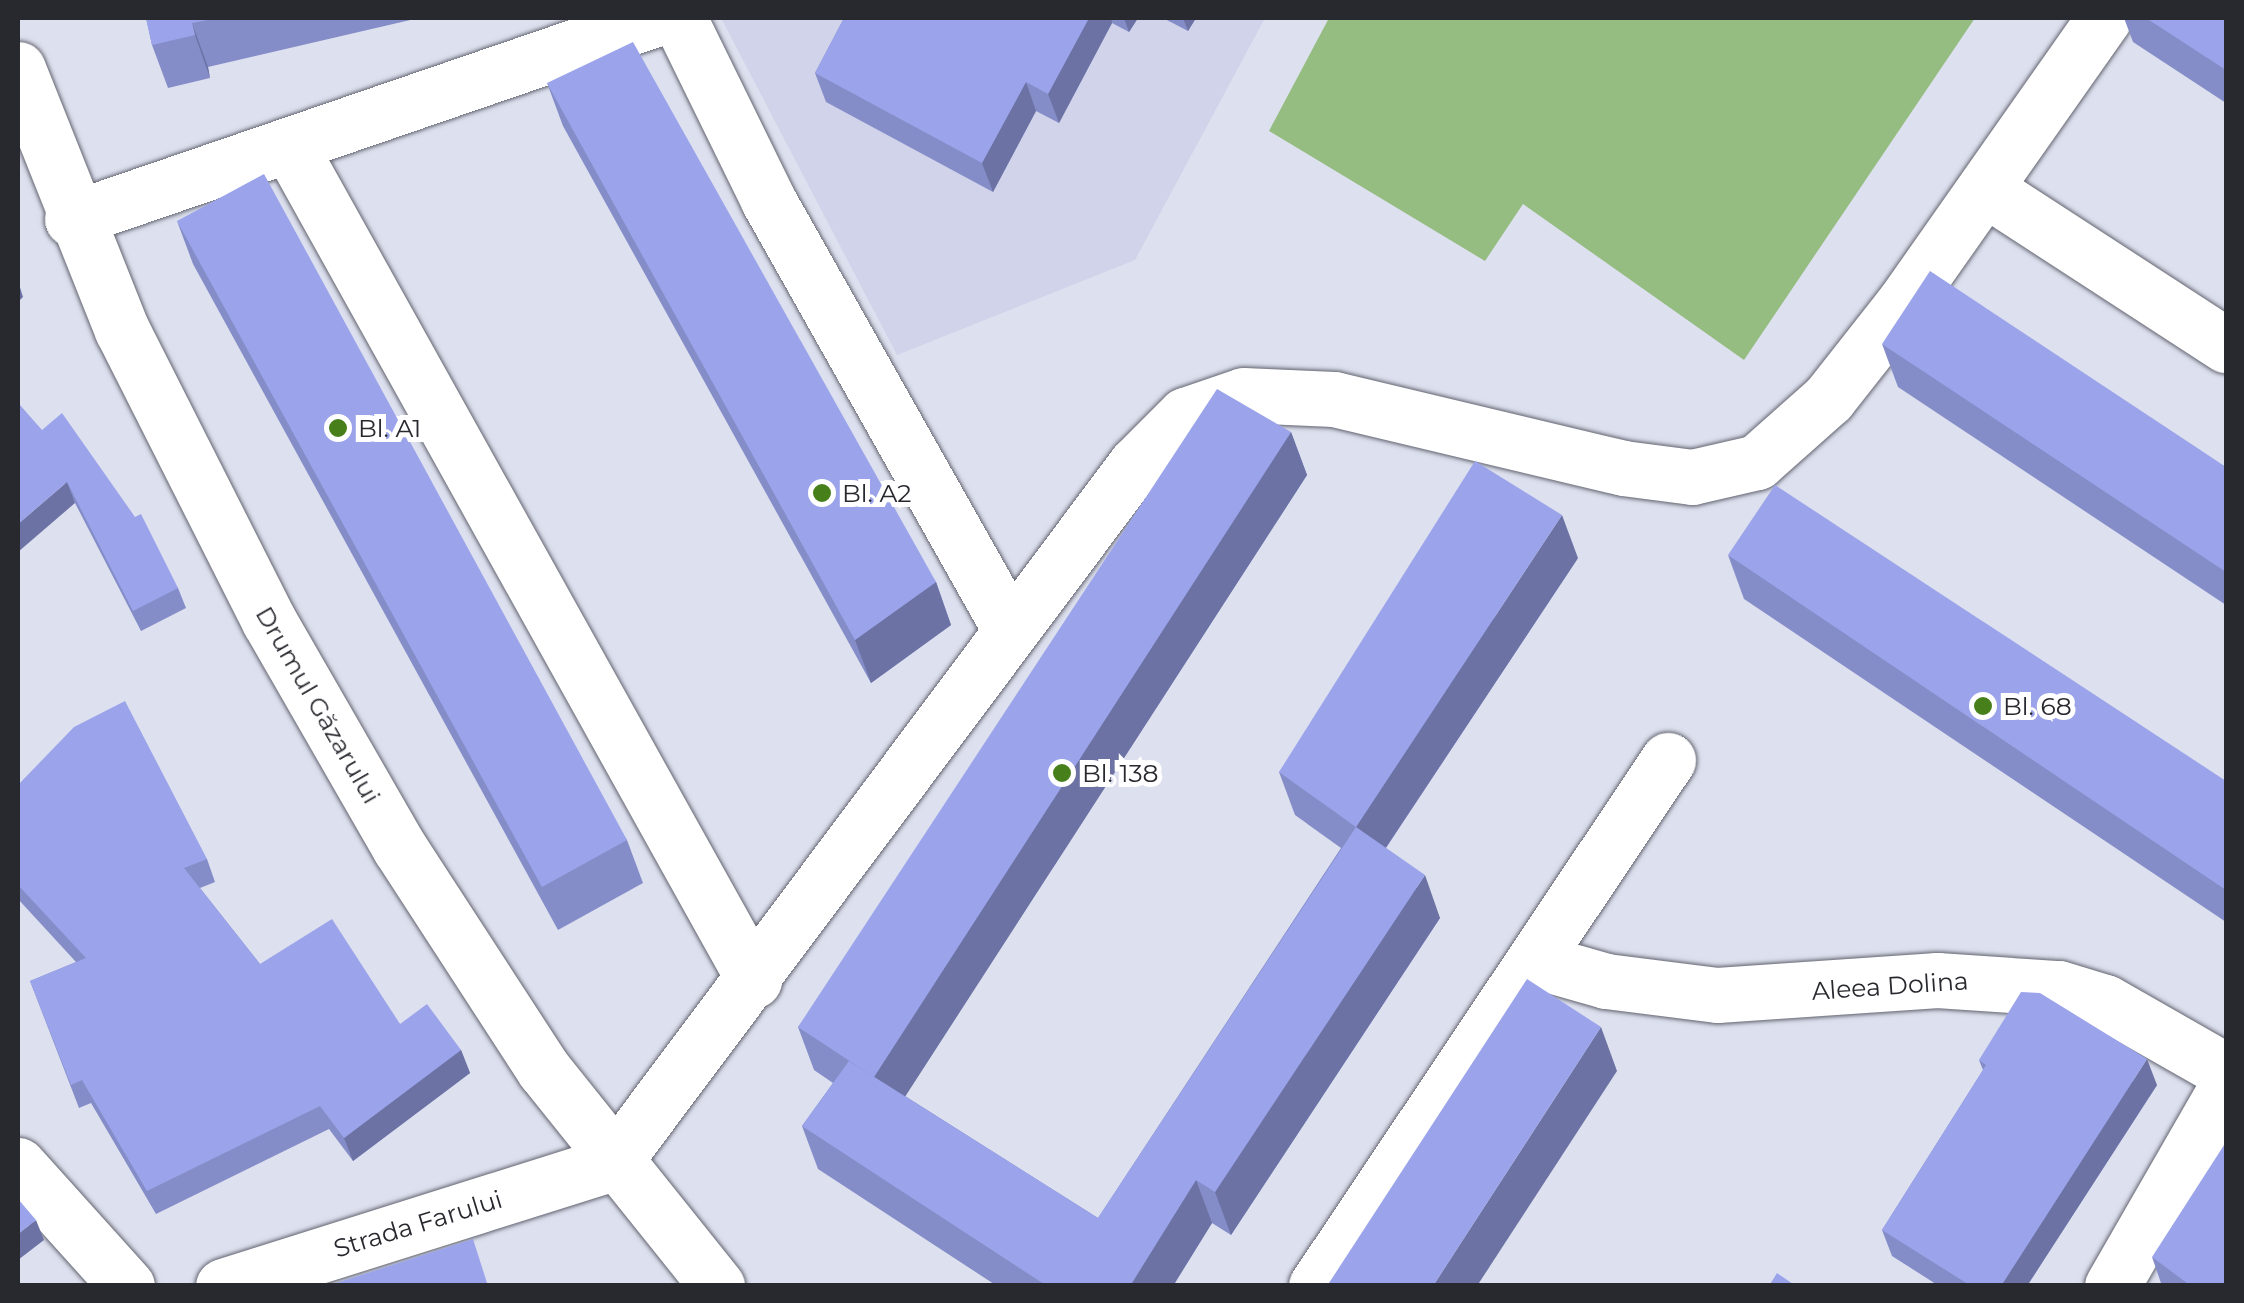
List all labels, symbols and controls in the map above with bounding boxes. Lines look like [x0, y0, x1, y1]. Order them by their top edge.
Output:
place label: Bl. A1 [358, 413, 421, 443]
marker: Bl. A1 [327, 417, 349, 439]
place label: Bl. A2 [842, 478, 912, 508]
marker: Bl. A2 [811, 482, 833, 504]
street label: Drumul Găzarului [249, 601, 387, 809]
place label: Bl. 68 [2003, 691, 2072, 721]
marker: Bl. 68 [1972, 695, 1994, 717]
place label: Bl. 138 [1082, 758, 1158, 788]
marker: Bl. 138 [1051, 762, 1073, 784]
street label: Aleea Dolina [1811, 966, 1969, 1006]
street label: Strada Farului [330, 1184, 506, 1264]

